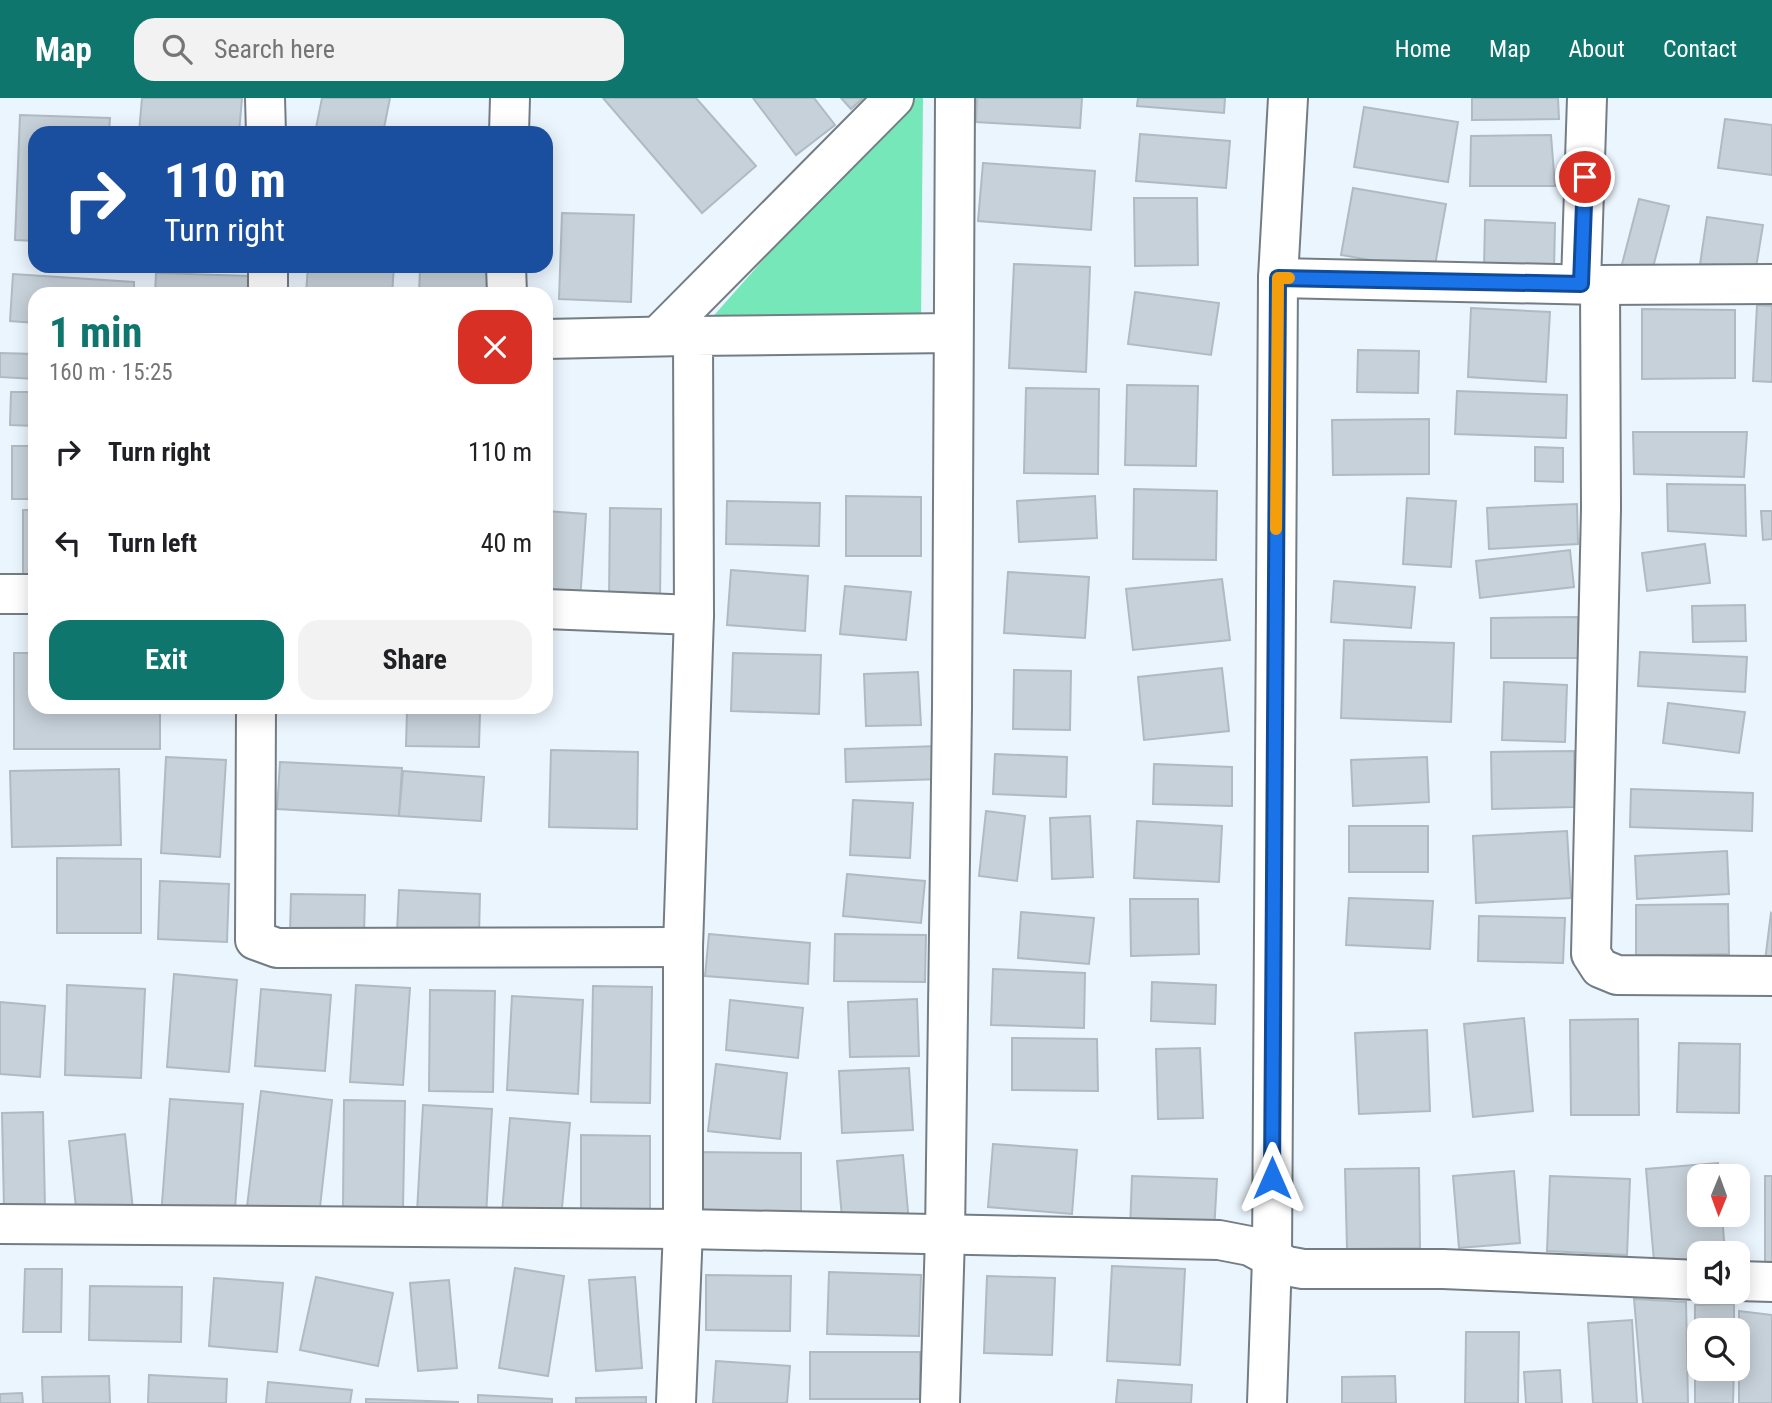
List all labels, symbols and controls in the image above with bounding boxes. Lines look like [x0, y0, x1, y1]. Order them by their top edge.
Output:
search box [134, 18, 624, 81]
text: Map [35, 30, 92, 69]
icon: search [158, 30, 196, 68]
text: Search here [214, 34, 335, 64]
text: Home [1395, 35, 1451, 63]
text: Map [1489, 35, 1531, 63]
text: About [1569, 35, 1625, 63]
text: Contact [1663, 35, 1737, 63]
pin [1555, 147, 1615, 207]
text: 110 m [164, 152, 286, 209]
icon: right [49, 154, 140, 245]
icon: arrive [1566, 158, 1604, 196]
text: Turn right [164, 211, 285, 249]
text: 1 min [49, 308, 142, 357]
button: close [458, 310, 532, 384]
text: 160 m · 15:25 [49, 359, 173, 386]
icon: right [49, 433, 87, 471]
text: Turn right [108, 437, 210, 467]
text: 110 m [468, 437, 532, 467]
icon: left [49, 524, 87, 562]
text: Turn left [108, 528, 197, 558]
text: 40 m [481, 528, 532, 558]
button: Exit [49, 620, 284, 700]
button: Share [298, 620, 532, 700]
position arrow [1235, 1141, 1309, 1215]
north arrow [1687, 1164, 1750, 1227]
map controls [1687, 1164, 1750, 1381]
button: sound [1687, 1241, 1750, 1304]
button: search [1687, 1318, 1750, 1381]

